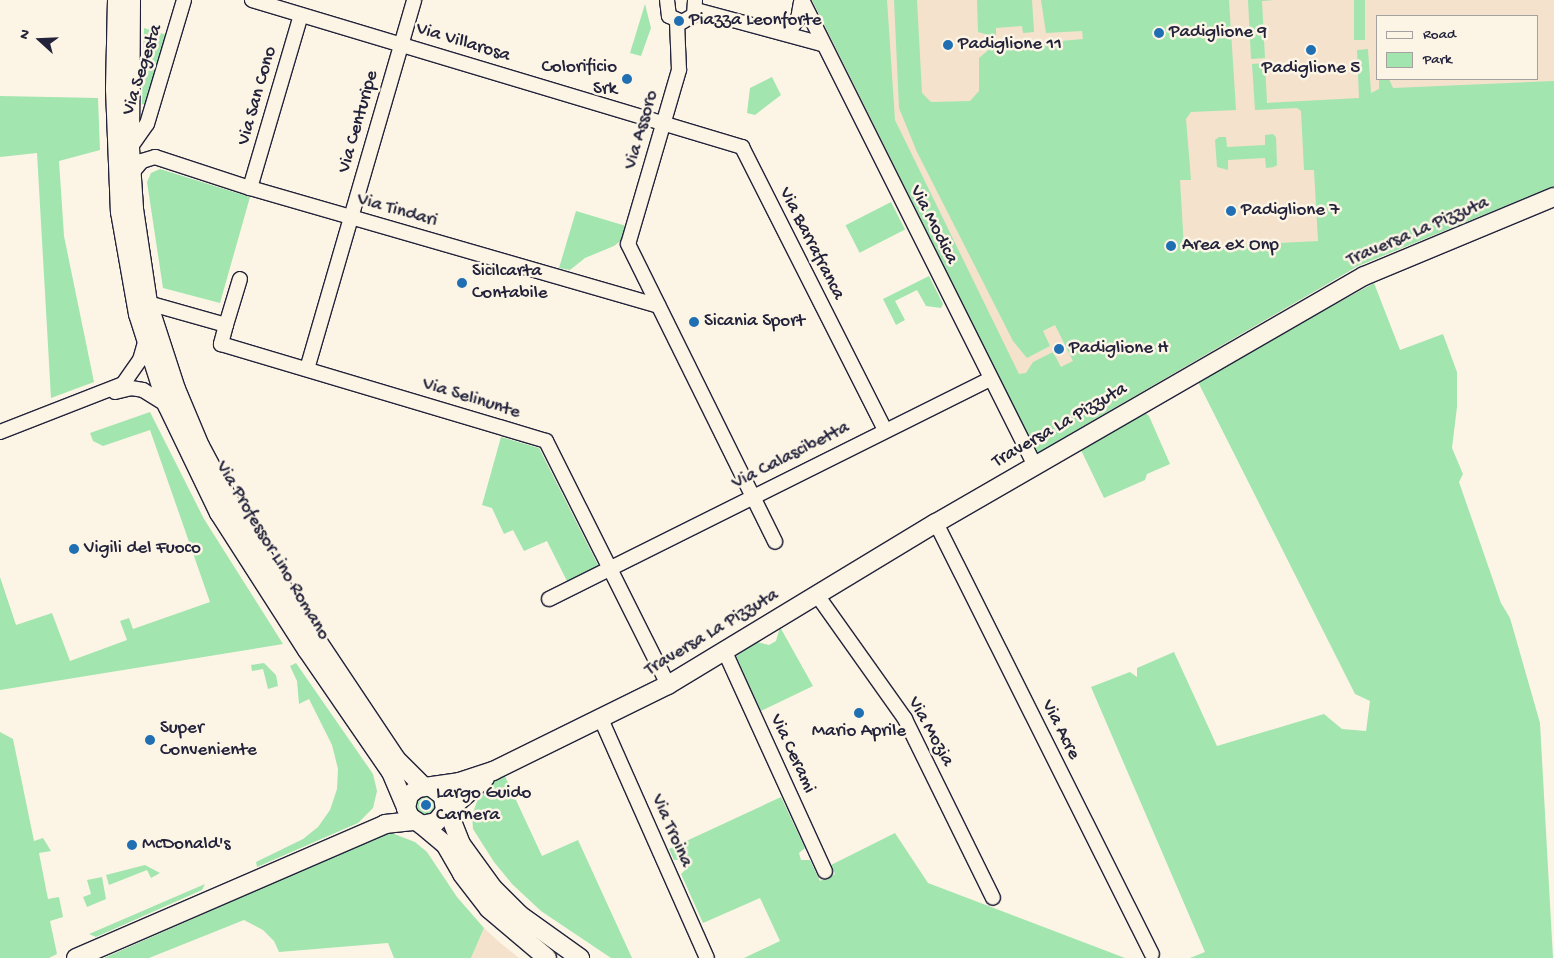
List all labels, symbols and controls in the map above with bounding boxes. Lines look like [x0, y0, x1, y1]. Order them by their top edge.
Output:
place label: Piazza Leonforte [689, 10, 822, 32]
north arrow [15, 15, 65, 65]
marker: Piazza Leonforte [673, 15, 685, 27]
legend [1376, 15, 1539, 80]
street label: Via Villarosa [413, 18, 513, 68]
street label: Via Segesta [118, 22, 168, 118]
place label: Padiglione 9 [1169, 22, 1267, 44]
text: Road [1423, 26, 1456, 44]
marker: Padiglione 9 [1153, 27, 1165, 39]
text: N [16, 28, 35, 42]
place label: Padiglione 11 [958, 34, 1062, 56]
marker: Padiglione 11 [942, 39, 954, 51]
street label: Via San Cono [233, 44, 283, 148]
marker: Padiglione 5 [1305, 44, 1317, 56]
text: Park [1423, 51, 1452, 69]
place label: Colorificio Srk [542, 57, 617, 101]
place label: Padiglione 5 [1262, 58, 1360, 80]
street label: Via Centuripe [333, 68, 385, 176]
marker: Colorificio Srk [621, 73, 633, 85]
street label: Via Assoro [620, 88, 664, 172]
street label: Via Modica [904, 182, 962, 268]
street label: Via Barrafranca [773, 184, 849, 304]
street label: Via Tindari [354, 189, 440, 233]
street label: Traversa La Pizzuta [1344, 192, 1492, 272]
place label: Padiglione 7 [1241, 200, 1339, 222]
marker: Padiglione 7 [1225, 205, 1237, 217]
place label: Area ex Onp [1182, 235, 1279, 257]
marker: Area ex Onp [1164, 239, 1178, 253]
place label: Sicilcarta Contabile [472, 261, 548, 305]
marker: Sicilcarta Contabile [456, 277, 468, 289]
place label: Sicania Sport [704, 311, 805, 333]
marker: Sicania Sport [688, 316, 700, 328]
place label: Padiglione H [1069, 338, 1168, 360]
marker: Padiglione H [1053, 343, 1065, 355]
street label: Via Selinunte [419, 373, 523, 425]
street label: Traversa La Pizzuta [988, 378, 1132, 474]
street label: Via Calascibetta [728, 417, 854, 495]
street label: Via Professor Lino Romano [210, 457, 334, 645]
place label: Vigili del Fuoco [84, 538, 201, 560]
marker: Vigili del Fuoco [68, 543, 80, 555]
street label: Traversa La Pizzuta [641, 584, 783, 682]
street label: Via Mozia [902, 693, 958, 771]
street label: Via Acre [1035, 696, 1085, 764]
marker: Mario Aprile [853, 707, 865, 719]
street label: Via Cerami [764, 711, 820, 797]
place label: Super Conveniente [160, 718, 257, 762]
place label: Mario Aprile [812, 721, 906, 743]
marker: Super Conveniente [144, 734, 156, 746]
place label: Largo Guido Carnera [436, 783, 531, 827]
street label: Via Troina [645, 791, 697, 871]
marker: Largo Guido Carnera [420, 799, 432, 811]
place label: McDonald's [142, 834, 231, 856]
marker: McDonald's [126, 839, 138, 851]

